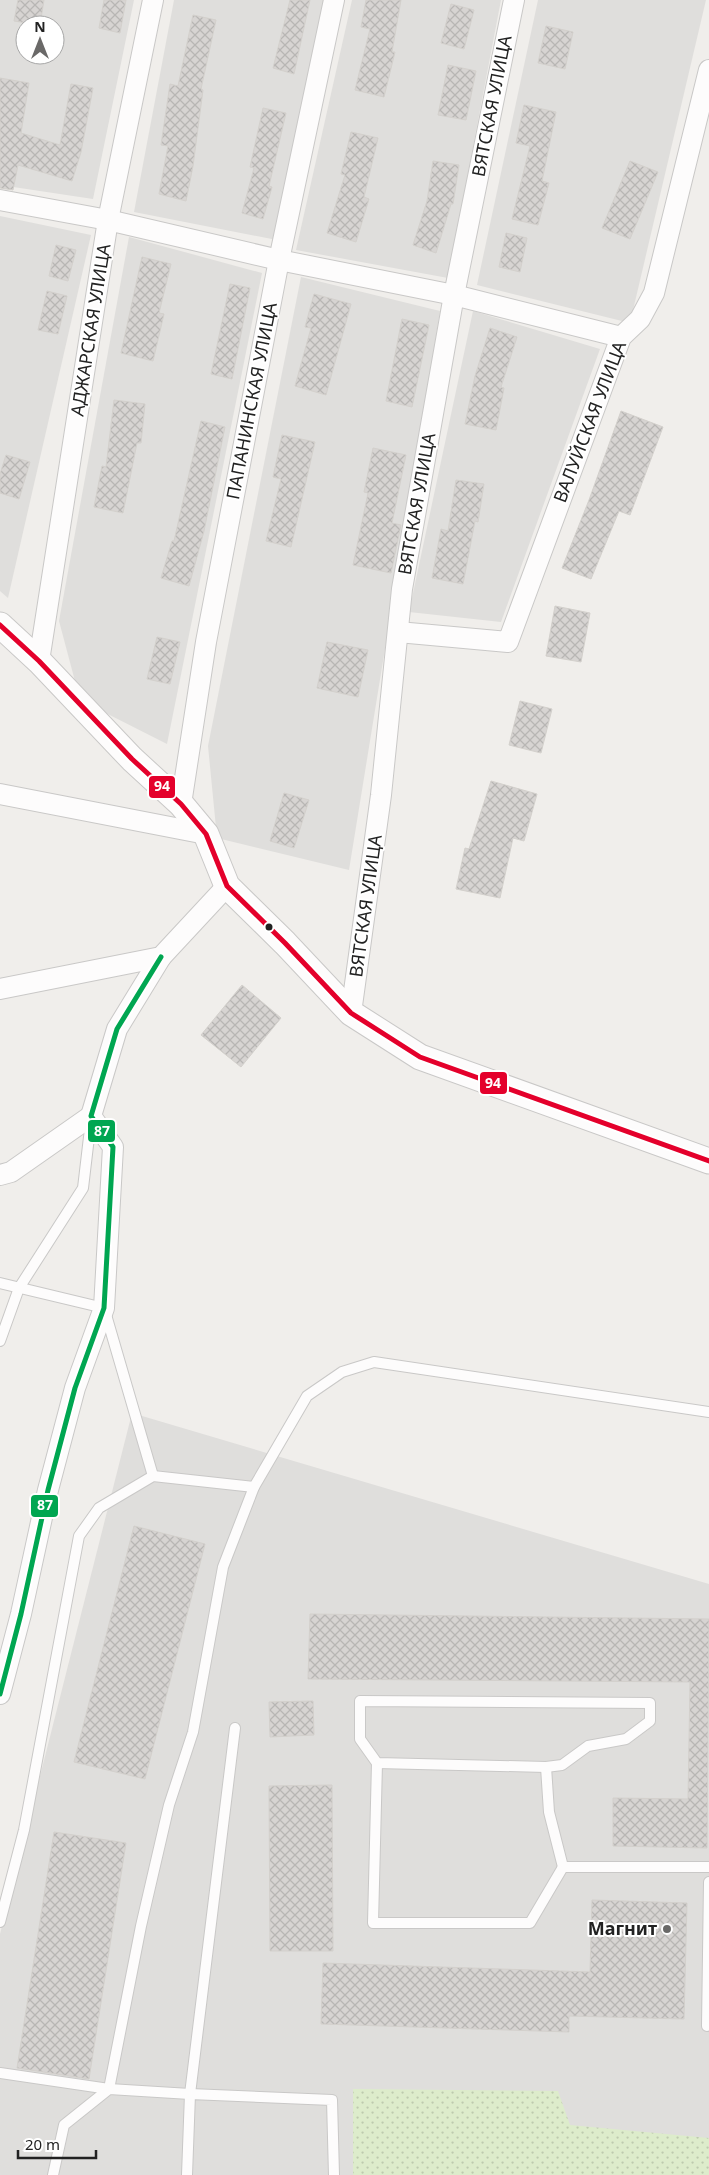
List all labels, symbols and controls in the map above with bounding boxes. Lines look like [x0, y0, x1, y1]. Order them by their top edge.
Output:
north arrow [15, 15, 65, 65]
text: N [34, 17, 46, 36]
street label: ВЯТСКАЯ УЛИЦА [466, 32, 517, 179]
street label: АДЖАРСКАЯ УЛИЦА [65, 241, 116, 418]
street label: ПАПАНИНСКАЯ УЛИЦА [220, 300, 282, 502]
street label: ВАЛУЙСКАЯ УЛИЦА [547, 337, 631, 506]
street label: ВЯТСКАЯ УЛИЦА [392, 430, 440, 577]
line badge: 94 [148, 775, 176, 799]
text: 94 [154, 776, 170, 795]
street label: ВЯТСКАЯ УЛИЦА [343, 833, 387, 979]
unlabelled marker [264, 922, 274, 932]
line badge: 94 [479, 1071, 508, 1095]
text: 94 [485, 1073, 501, 1092]
line badge: 87 [87, 1119, 116, 1143]
text: 87 [94, 1121, 110, 1140]
line badge: 87 [30, 1494, 59, 1518]
text: 87 [37, 1495, 53, 1514]
place label: Магнит [588, 1916, 657, 1940]
marker: Магнит [661, 1923, 673, 1935]
scale bar [18, 2128, 95, 2160]
text: 20 m [25, 2134, 60, 2154]

